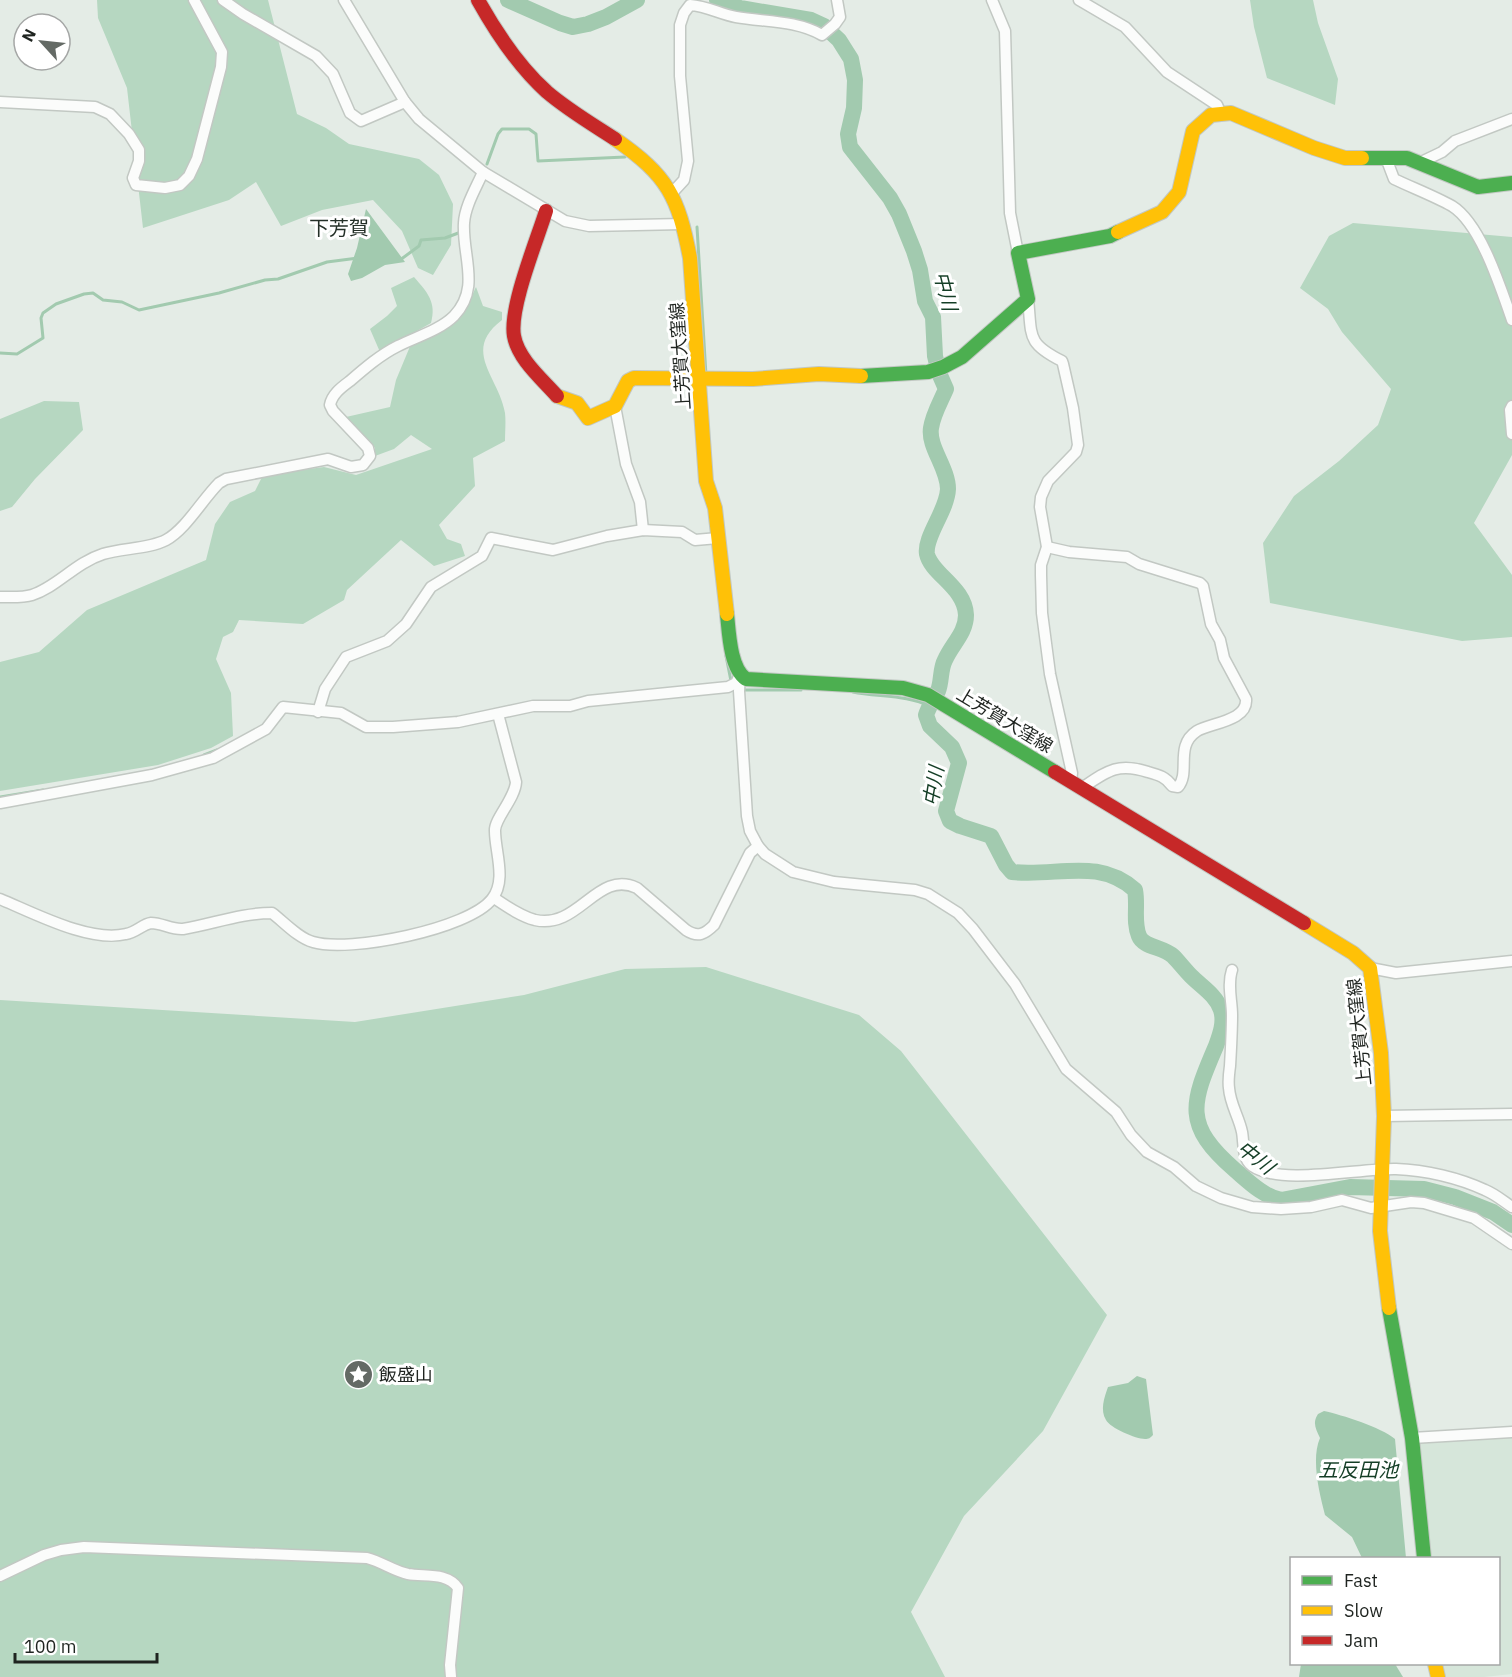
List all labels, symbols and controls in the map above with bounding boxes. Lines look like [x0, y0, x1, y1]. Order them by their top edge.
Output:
north arrow [12, 12, 72, 72]
text: N [17, 25, 40, 45]
district label: 下芳賀 [309, 214, 369, 241]
water label: 中川 [928, 268, 964, 316]
street label: 上芳賀大窪線 [665, 301, 695, 411]
street label: 上芳賀大窪線 [953, 682, 1057, 758]
water label: 中川 [917, 762, 950, 808]
street label: 上芳賀大窪線 [1342, 977, 1376, 1087]
water label: 中川 [1232, 1134, 1282, 1181]
place icon: 飯盛山 [342, 1358, 374, 1390]
place label: 飯盛山 [379, 1363, 433, 1386]
water label: 五反田池 [1318, 1456, 1400, 1483]
legend [1290, 1557, 1500, 1665]
text: Fast [1344, 1569, 1378, 1592]
text: Slow [1344, 1599, 1383, 1622]
scale bar [15, 1626, 158, 1664]
text: Jam [1344, 1629, 1379, 1652]
text: 100 m [24, 1635, 76, 1658]

